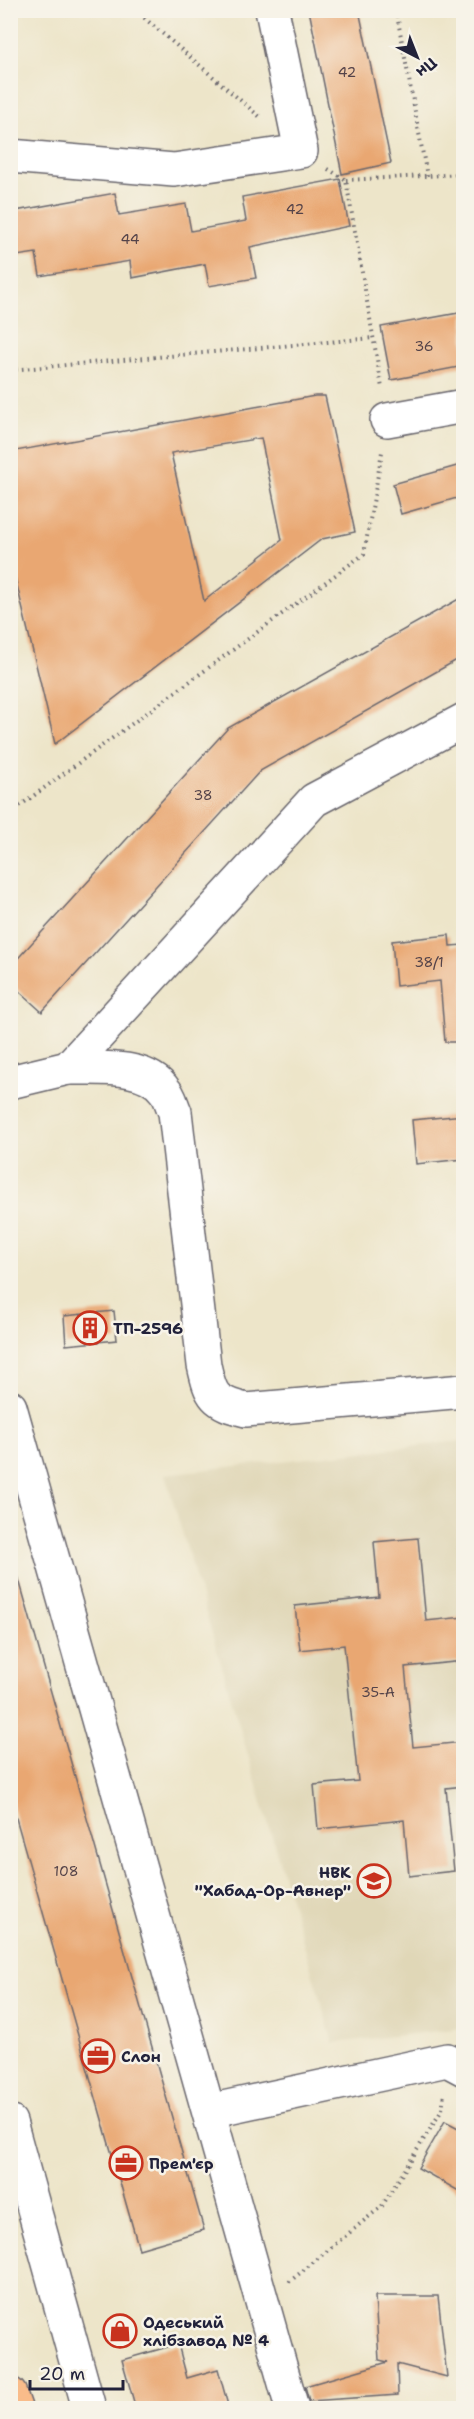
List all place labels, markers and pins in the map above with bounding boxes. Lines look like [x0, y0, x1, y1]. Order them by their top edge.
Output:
building icon: ТП-2596 [72, 1310, 108, 1346]
place label: ТП-2596 [113, 1318, 183, 1339]
place label: НВК "Хабад-Ор-Авнер" [195, 1862, 351, 1901]
school or university icon: НВК "Хабад-Ор-Авнер" [356, 1863, 392, 1899]
office icon: Слон [80, 2038, 116, 2074]
place label: Слон [121, 2046, 161, 2067]
office icon: Прем'єр [108, 2145, 144, 2181]
place label: Прем'єр [149, 2153, 214, 2174]
place label: Одеський хлібзавод № 4 [143, 2312, 269, 2351]
shop icon: Одеський хлібзавод № 4 [102, 2313, 138, 2349]

